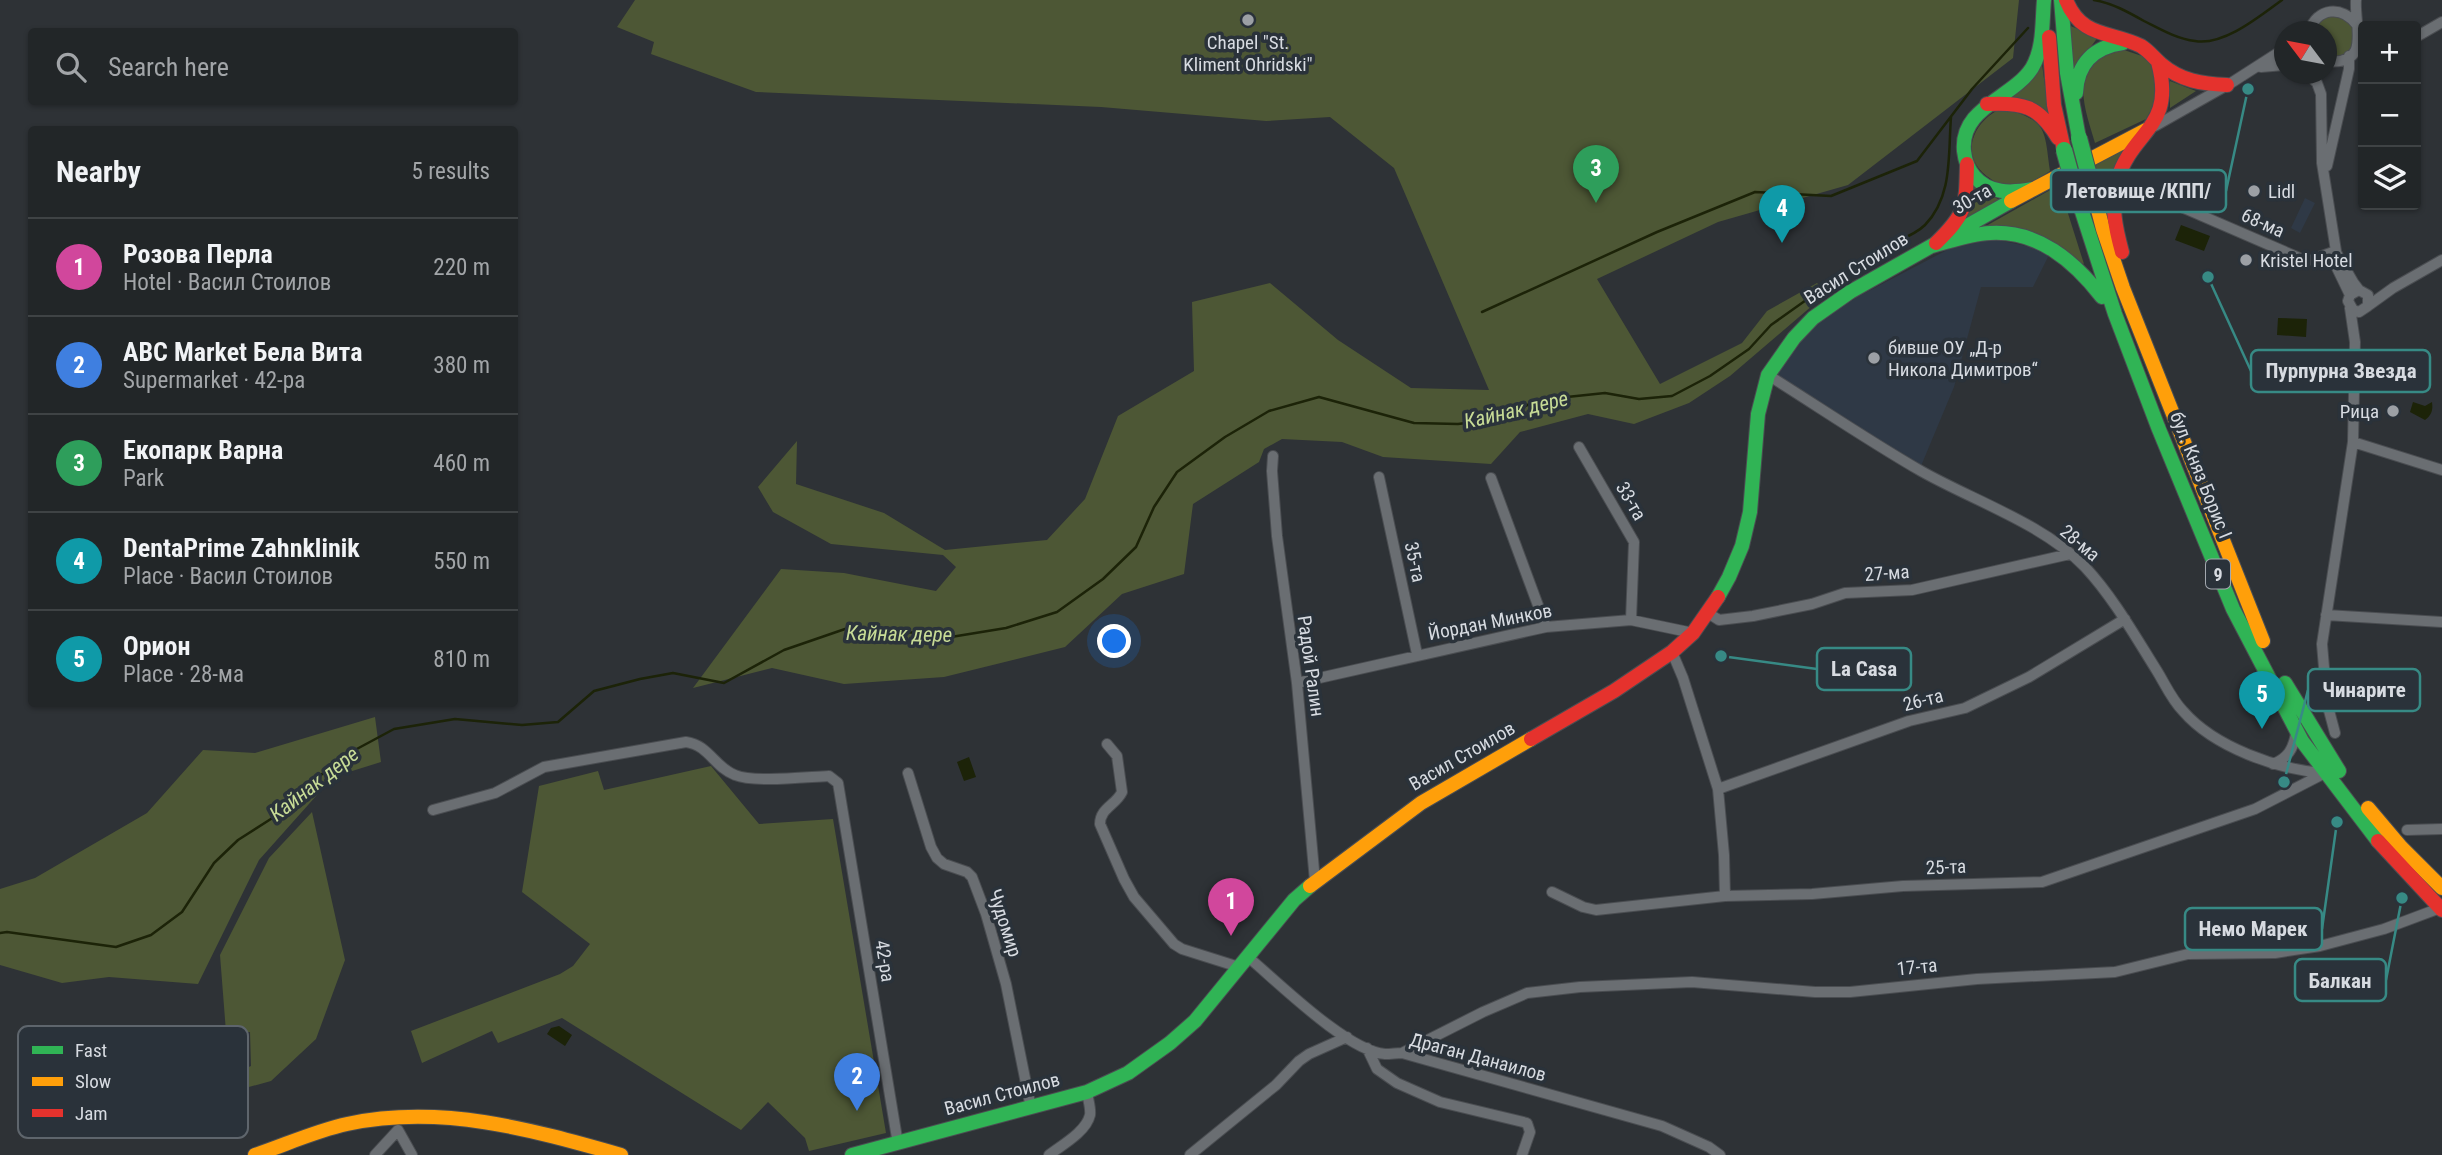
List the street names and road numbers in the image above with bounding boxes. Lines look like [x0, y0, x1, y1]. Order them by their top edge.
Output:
street label: 30-та [1949, 179, 1995, 219]
street label: 68-ма [2238, 203, 2288, 243]
street label: Васил Стоилов [1800, 227, 1912, 309]
street label: бул. Княз Борис I [2165, 408, 2237, 542]
street label: 33-та [1611, 478, 1651, 524]
street label: 28-ма [2055, 520, 2105, 566]
street label: 35-та [1400, 540, 1430, 584]
street label: 27-ма [1864, 560, 1910, 586]
road number: 9 [2206, 560, 2230, 588]
street label: Йордан Минков [1426, 599, 1554, 645]
street label: Радой Ралин [1293, 614, 1329, 718]
street label: 26-та [1901, 684, 1945, 716]
street label: Васил Стоилов [1405, 716, 1519, 796]
street label: 25-та [1925, 855, 1967, 879]
street label: Чудомир [983, 886, 1027, 960]
street label: 42-ра [870, 938, 900, 984]
street label: 17-та [1896, 953, 1938, 981]
street label: Драган Данаилов [1407, 1028, 1549, 1086]
street label: Васил Стоилов [942, 1068, 1062, 1120]

